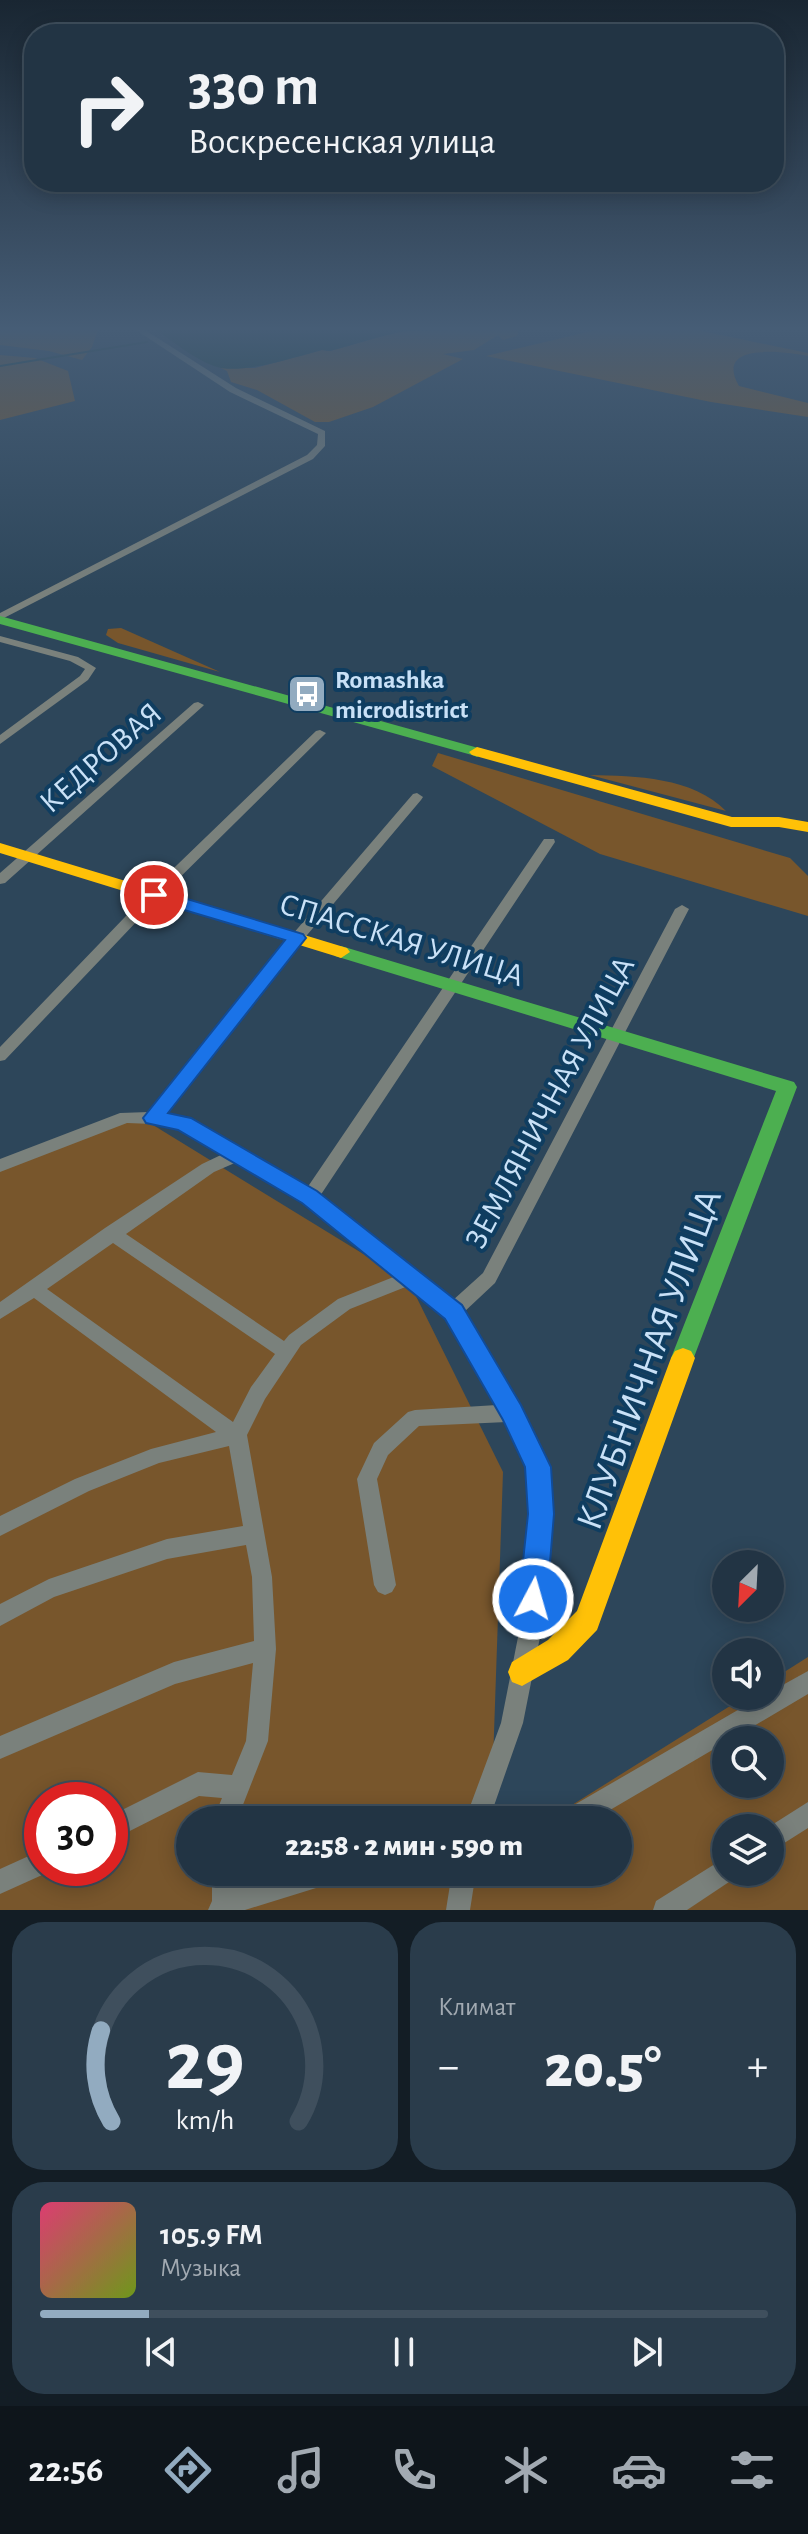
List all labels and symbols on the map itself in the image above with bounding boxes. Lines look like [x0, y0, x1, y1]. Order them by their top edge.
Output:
place label: Romashka microdistrict [335, 667, 469, 723]
bus stop icon: Romashka microdistrict [286, 673, 328, 715]
street label: КЕДРОВАЯ [34, 697, 168, 819]
pin [120, 861, 188, 929]
street label: СПАССКАЯ УЛИЦА [276, 888, 528, 992]
street label: ЗЕМЛЯНИЧНАЯ УЛИЦА [459, 951, 640, 1254]
street label: КЛУБНИЧНАЯ УЛИЦА [571, 1184, 729, 1535]
north arrow [712, 1550, 784, 1622]
position arrow [491, 1557, 575, 1641]
speed limit sign: 30 [24, 1782, 128, 1886]

